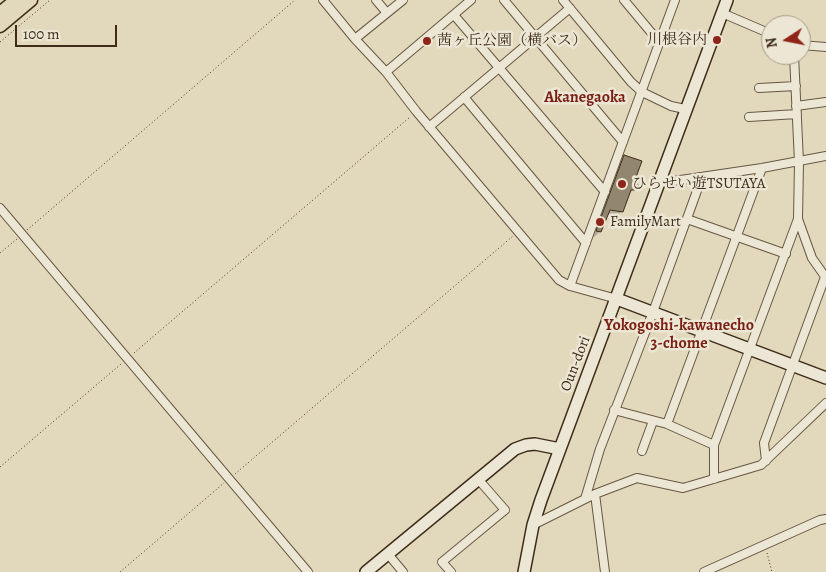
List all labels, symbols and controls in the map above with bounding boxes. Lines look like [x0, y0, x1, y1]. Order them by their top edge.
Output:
scale bar [18, 15, 120, 47]
north arrow [761, 15, 811, 65]
text: 100 m [23, 24, 60, 44]
place label: 川根谷内 [647, 31, 707, 49]
place label: 茜ヶ丘公園（横バス） [437, 32, 587, 50]
marker: 川根谷内 [711, 34, 723, 46]
marker: 茜ヶ丘公園（横バス） [421, 35, 433, 47]
text: N [761, 36, 782, 50]
district label: Akanegaoka [544, 88, 626, 108]
place label: ひらせい遊TSUTAYA [632, 175, 766, 193]
marker: ひらせい遊TSUTAYA [616, 178, 628, 190]
place label: FamilyMart [610, 213, 681, 231]
marker: FamilyMart [594, 216, 606, 228]
district label: Yokogoshi-kawanecho 3-chome [604, 316, 754, 354]
street label: Oun-dori [557, 334, 595, 394]

